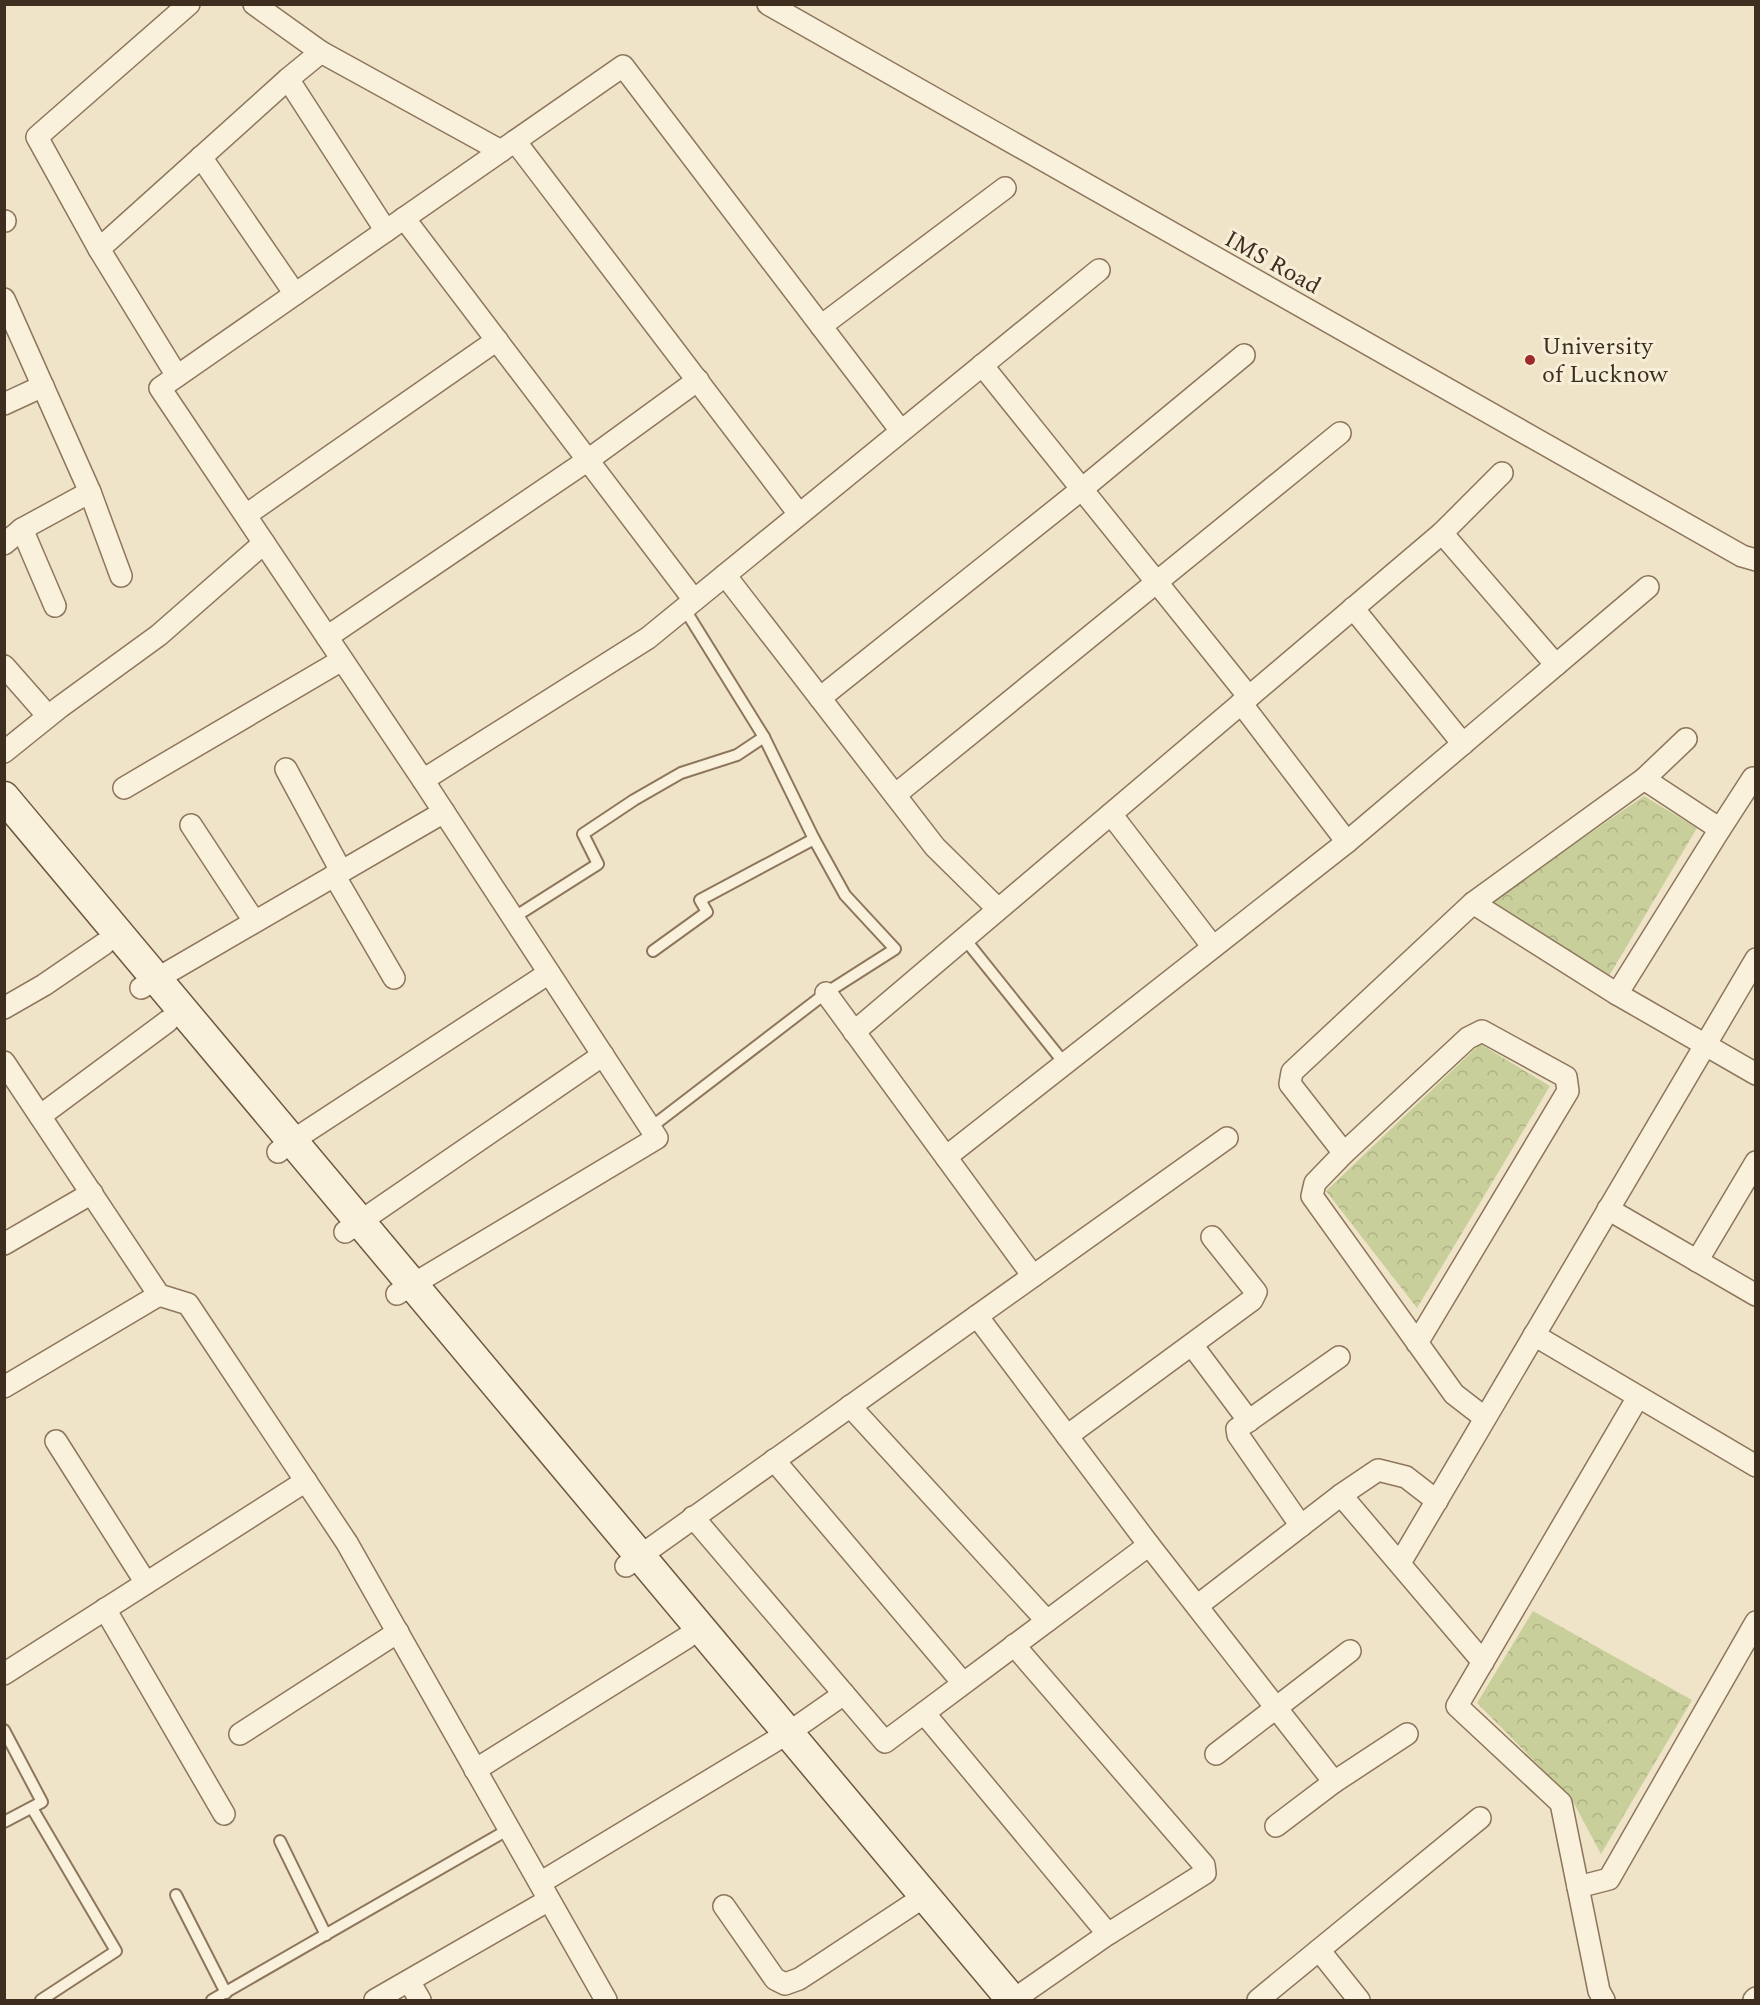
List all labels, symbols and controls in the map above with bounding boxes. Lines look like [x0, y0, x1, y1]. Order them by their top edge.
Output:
street label: IMS Road [1218, 222, 1327, 304]
place label: University of Lucknow [1542, 329, 1669, 393]
marker: University of Lucknow [1523, 353, 1537, 367]

